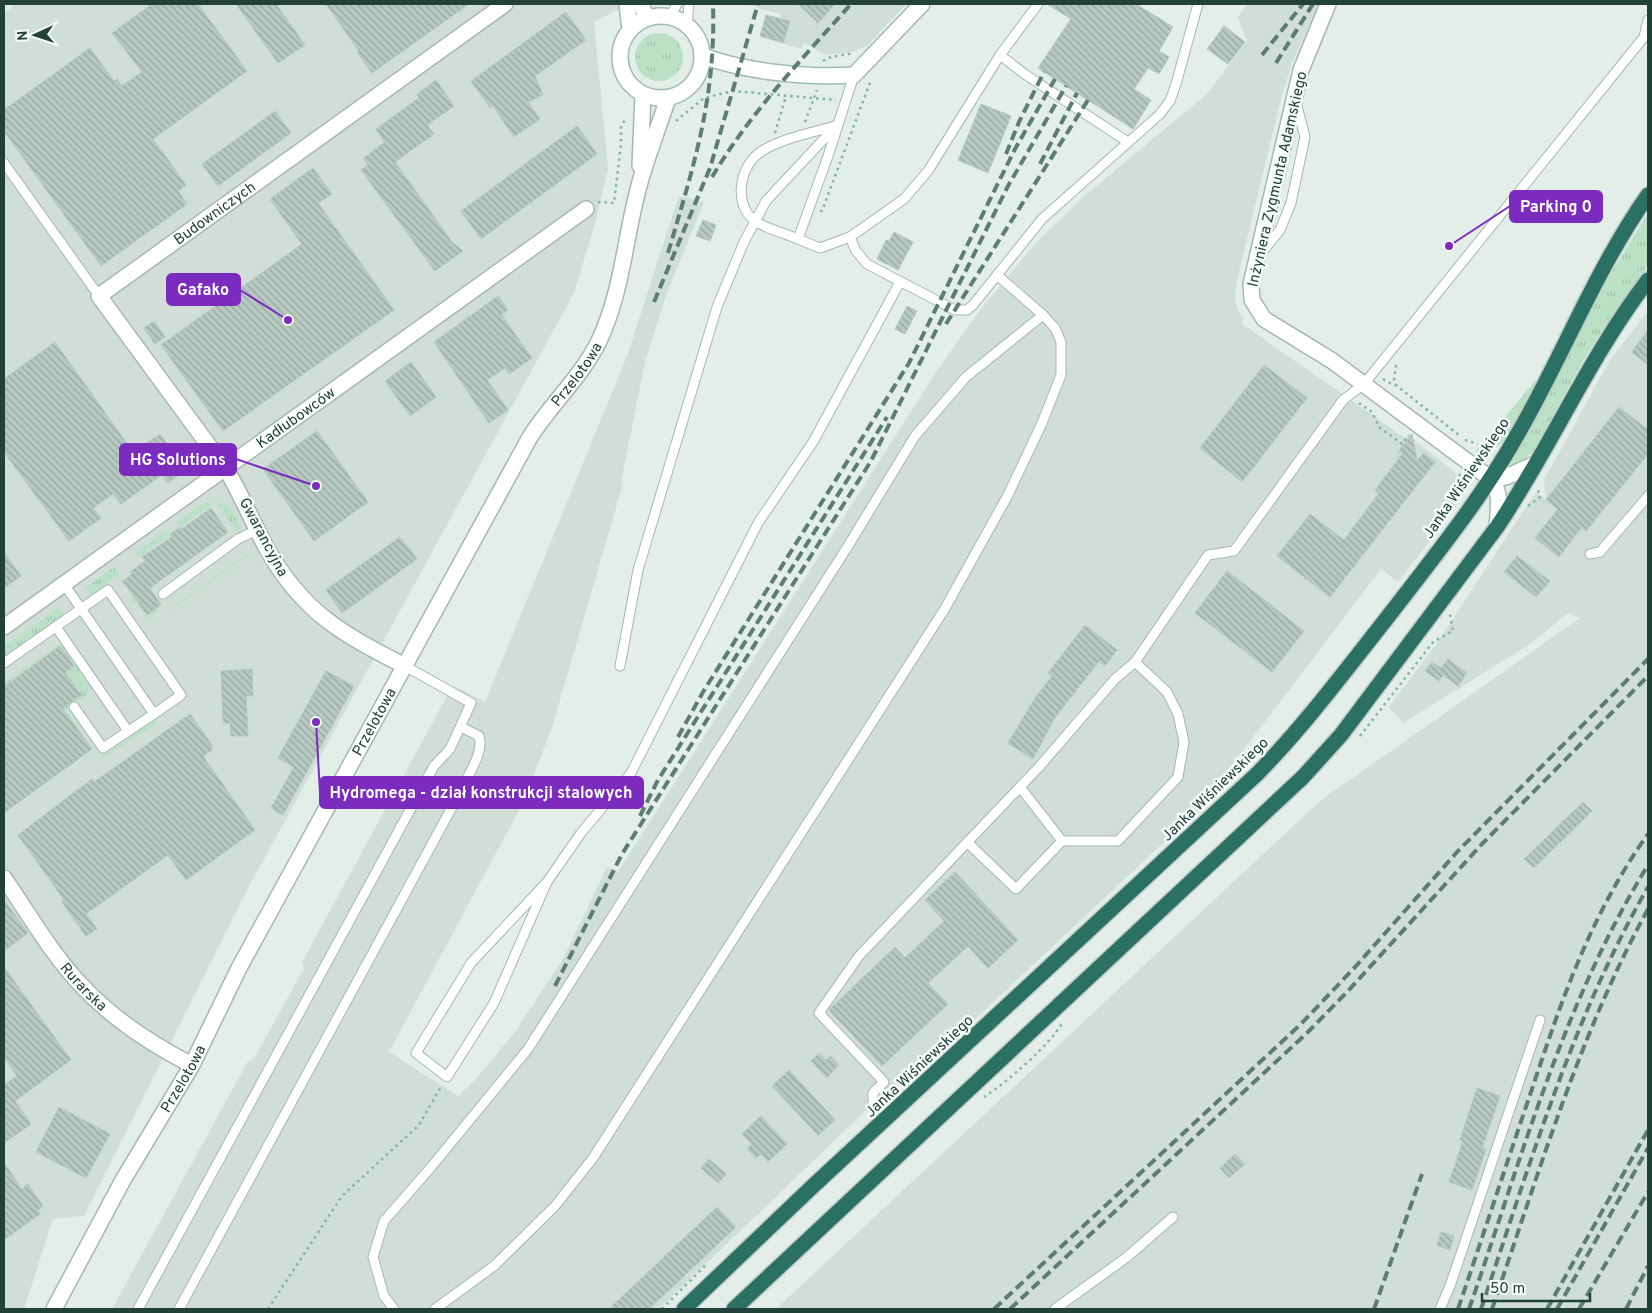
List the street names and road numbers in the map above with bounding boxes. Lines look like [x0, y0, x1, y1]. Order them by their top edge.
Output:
street label: Inżyniera Zygmunta Adamskiego [1244, 70, 1313, 289]
street label: Budowniczych [171, 178, 260, 250]
street label: Przelotowa [548, 340, 608, 411]
street label: Kadłubowców [253, 384, 340, 454]
street label: Janka Wiśniewskiego [1420, 415, 1515, 543]
street label: Gwarancyjna [234, 495, 291, 580]
street label: Przelotowa [349, 685, 402, 760]
street label: Janka Wiśniewskiego [1159, 734, 1274, 846]
street label: Rurarska [55, 959, 110, 1016]
street label: Janka Wiśniewskiego [862, 1012, 978, 1122]
street label: Przelotowa [157, 1043, 211, 1117]

